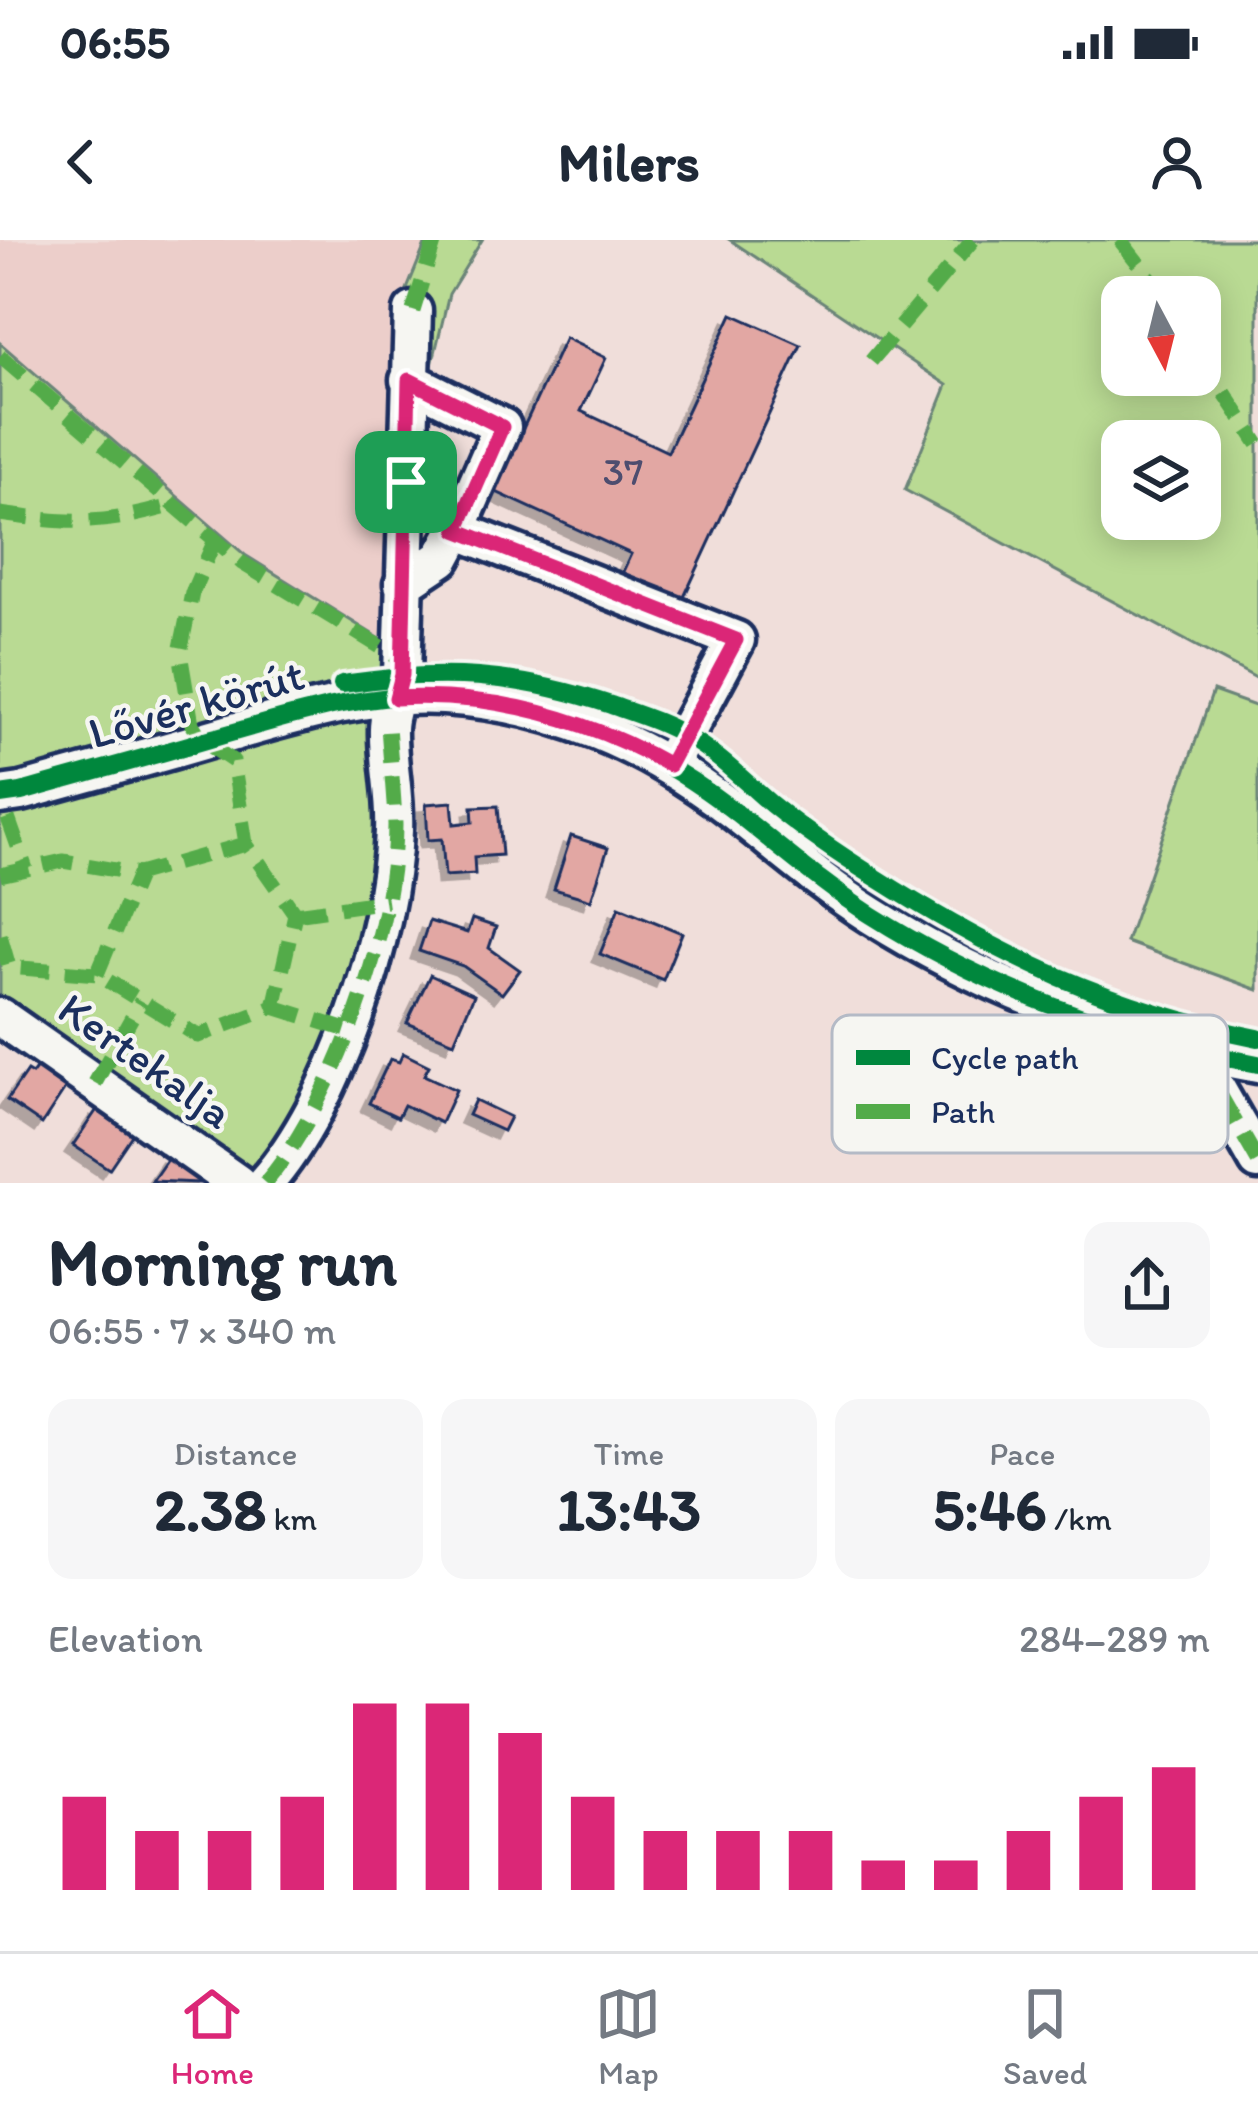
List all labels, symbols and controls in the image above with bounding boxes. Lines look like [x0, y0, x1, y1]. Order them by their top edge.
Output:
text: 06:55 [60, 15, 170, 69]
icon: back [48, 129, 114, 195]
icon: person [1144, 129, 1210, 195]
text: Milers [558, 130, 700, 195]
north arrow [1101, 276, 1221, 396]
map controls [1101, 276, 1221, 540]
button: layers [1101, 420, 1221, 540]
pin [355, 431, 457, 533]
house number: 37 [603, 448, 643, 495]
icon: arrive [373, 449, 439, 515]
street label: Lővér körút [82, 647, 310, 759]
street label: Kertekalja [49, 981, 243, 1139]
legend [832, 1015, 1228, 1153]
text: Cycle path [931, 1038, 1079, 1077]
text: Path [931, 1092, 995, 1131]
text: Morning run [48, 1222, 397, 1302]
button: share [1084, 1222, 1210, 1348]
text: 06:55 · 7 × 340 m [48, 1307, 336, 1354]
text: Distance [174, 1434, 297, 1473]
text: Time [594, 1434, 664, 1473]
text: Pace [989, 1434, 1055, 1473]
text: 2.38 [154, 1473, 266, 1545]
text: 13:43 [557, 1473, 701, 1545]
text: 5:46 [933, 1473, 1047, 1545]
text: km [266, 1499, 317, 1538]
text: /km [1047, 1499, 1112, 1538]
text: Elevation [48, 1615, 203, 1662]
text: 284–289 m [1019, 1615, 1210, 1662]
tab: Home [171, 1981, 254, 2092]
tab: Map [595, 1981, 661, 2092]
tab: Saved [1003, 1981, 1087, 2092]

